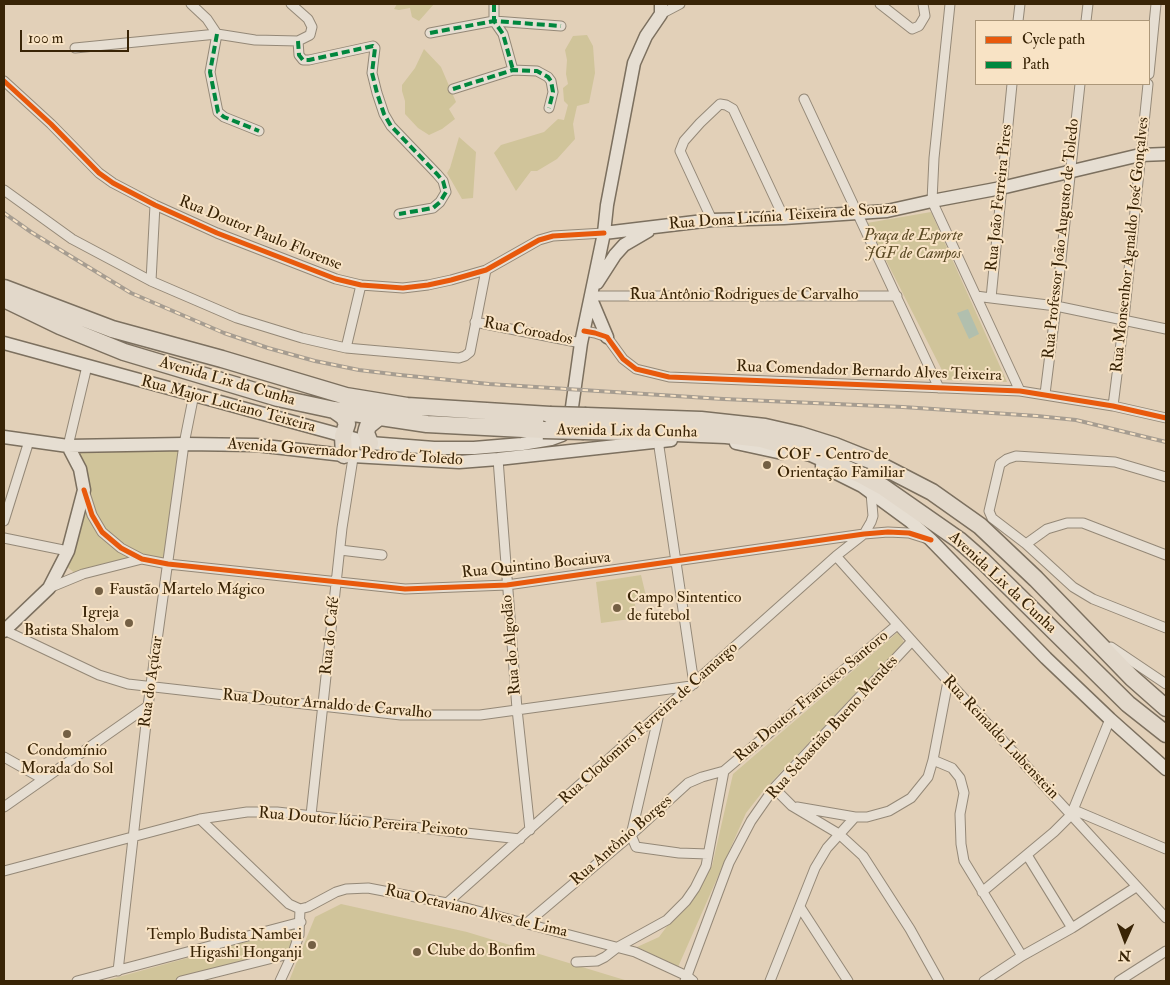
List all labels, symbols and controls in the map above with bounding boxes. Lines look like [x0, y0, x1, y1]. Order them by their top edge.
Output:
scale bar [22, 20, 131, 52]
legend [975, 20, 1150, 85]
text: 100 m [28, 29, 63, 48]
text: Cycle path [1022, 30, 1085, 49]
text: Path [1022, 55, 1049, 74]
street label: Rua Monsenhor Agnaldo José Gonçalves [1108, 116, 1154, 374]
street label: Rua Professor João Augusto de Toledo [1040, 118, 1084, 360]
street label: Rua João Ferreira Pires [983, 124, 1017, 272]
street label: Rua Doutor Paulo Florense [176, 192, 344, 276]
street label: Rua Dona Licínia Teixeira de Souza [668, 199, 898, 235]
park label: Praça de Esporte JGF de Campos [863, 227, 963, 265]
street label: Rua Antônio Rodrigues de Carvalho [630, 286, 858, 306]
street label: Rua Coroados [482, 314, 574, 350]
street label: Avenida Lix da Cunha [157, 353, 297, 411]
street label: Rua Comendador Bernardo Alves Teixeira [736, 358, 1002, 386]
street label: Rua Major Luciano Teixeira [139, 372, 317, 438]
street label: Avenida Lix da Cunha [556, 421, 698, 443]
street label: Avenida Governador Pedro de Toledo [227, 435, 463, 471]
place label: COF - Centro de Orientação Familiar [777, 446, 905, 484]
marker: COF - Centro de Orientação Familiar [761, 459, 773, 471]
street label: Avenida Lix da Cunha [944, 528, 1060, 638]
street label: Rua Quintino Bocaiuva [461, 549, 611, 583]
place label: Faustão Martelo Mágico [109, 581, 265, 601]
marker: Faustão Martelo Mágico [93, 585, 105, 597]
place label: Campo Sintentico de futebol [627, 589, 742, 627]
street label: Rua do Algodão [498, 594, 526, 696]
street label: Rua do Café [317, 596, 345, 676]
marker: Campo Sintentico de futebol [611, 602, 623, 614]
place label: Igreja Batista Shalom [24, 604, 119, 642]
marker: Igreja Batista Shalom [123, 617, 135, 629]
street label: Rua Doutor Francisco Santoro [731, 627, 893, 767]
street label: Rua do Açúcar [136, 635, 168, 729]
street label: Rua Clodomiro Ferreira de Camargo [556, 639, 742, 809]
street label: Rua Sebastião Bueno Mendes [763, 652, 903, 804]
street label: Rua Reinaldo Lubenstein [938, 672, 1062, 804]
street label: Rua Doutor Arnaldo de Carvalho [221, 686, 433, 724]
marker: Condomínio Morada do Sol [61, 728, 73, 740]
place label: Condomínio Morada do Sol [21, 742, 113, 780]
street label: Rua Antônio Borges [567, 792, 677, 890]
street label: Rua Doutor lúcio Pereira Peixoto [257, 804, 469, 842]
street label: Rua Octaviano Alves de Lima [383, 882, 569, 942]
north arrow [1100, 915, 1150, 965]
place label: Templo Budista Nambei Higashi Honganji [147, 926, 302, 964]
marker: Templo Budista Nambei Higashi Honganji [306, 939, 318, 951]
place label: Clube do Bonfim [427, 942, 535, 962]
marker: Clube do Bonfim [411, 946, 423, 958]
text: N [1118, 947, 1131, 964]

